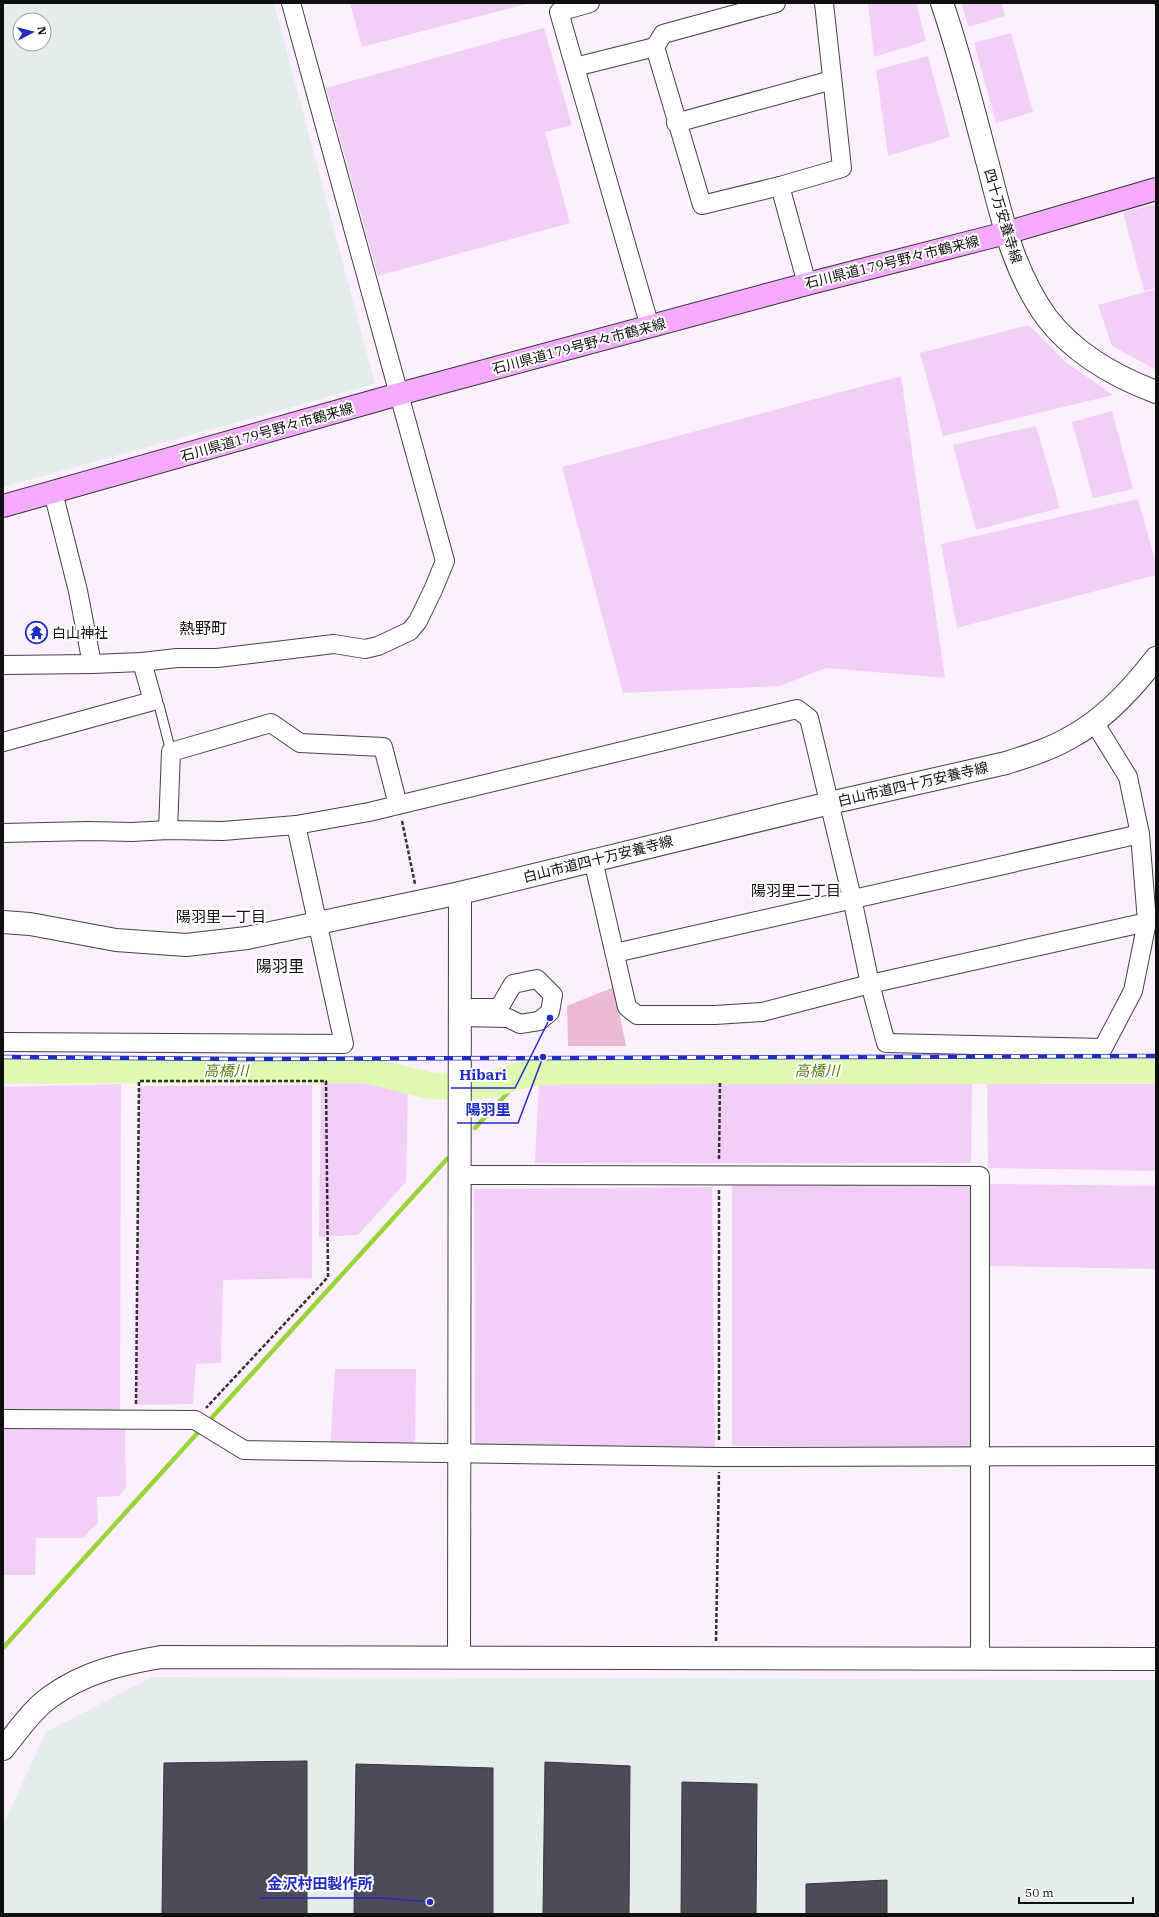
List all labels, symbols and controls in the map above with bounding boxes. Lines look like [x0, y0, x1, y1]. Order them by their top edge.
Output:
north arrow [12, 12, 52, 52]
text: N [34, 26, 49, 36]
street label: 四十万安養寺線 [980, 167, 1026, 265]
street label: 石川県道179号野々市鶴来線 [803, 232, 981, 292]
street label: 石川県道179号野々市鶴来線 [490, 314, 668, 378]
street label: 石川県道179号野々市鶴来線 [178, 399, 356, 465]
district label: 熱野町 [179, 618, 227, 638]
temple icon: 白山神社 [23, 620, 49, 646]
place label: 白山神社 [52, 624, 108, 642]
street label: 白山市道四十万安養寺線 [836, 758, 990, 810]
street label: 白山市道四十万安養寺線 [521, 832, 675, 886]
district label: 陽羽里二丁目 [751, 881, 841, 900]
district label: 陽羽里一丁目 [176, 907, 266, 926]
district label: 陽羽里 [256, 956, 304, 976]
water label: 高橋川 [203, 1061, 250, 1080]
callout: Hibari [451, 1061, 515, 1088]
water label: 高橋川 [794, 1061, 841, 1080]
text: Hibari [459, 1065, 507, 1084]
callout: 陽羽里 [457, 1096, 518, 1123]
text: 陽羽里 [465, 1100, 511, 1119]
callout: 金沢村田製作所 [260, 1871, 381, 1898]
text: 金沢村田製作所 [267, 1874, 373, 1893]
scale bar [1019, 1879, 1133, 1905]
text: 50 m [1025, 1885, 1054, 1900]

